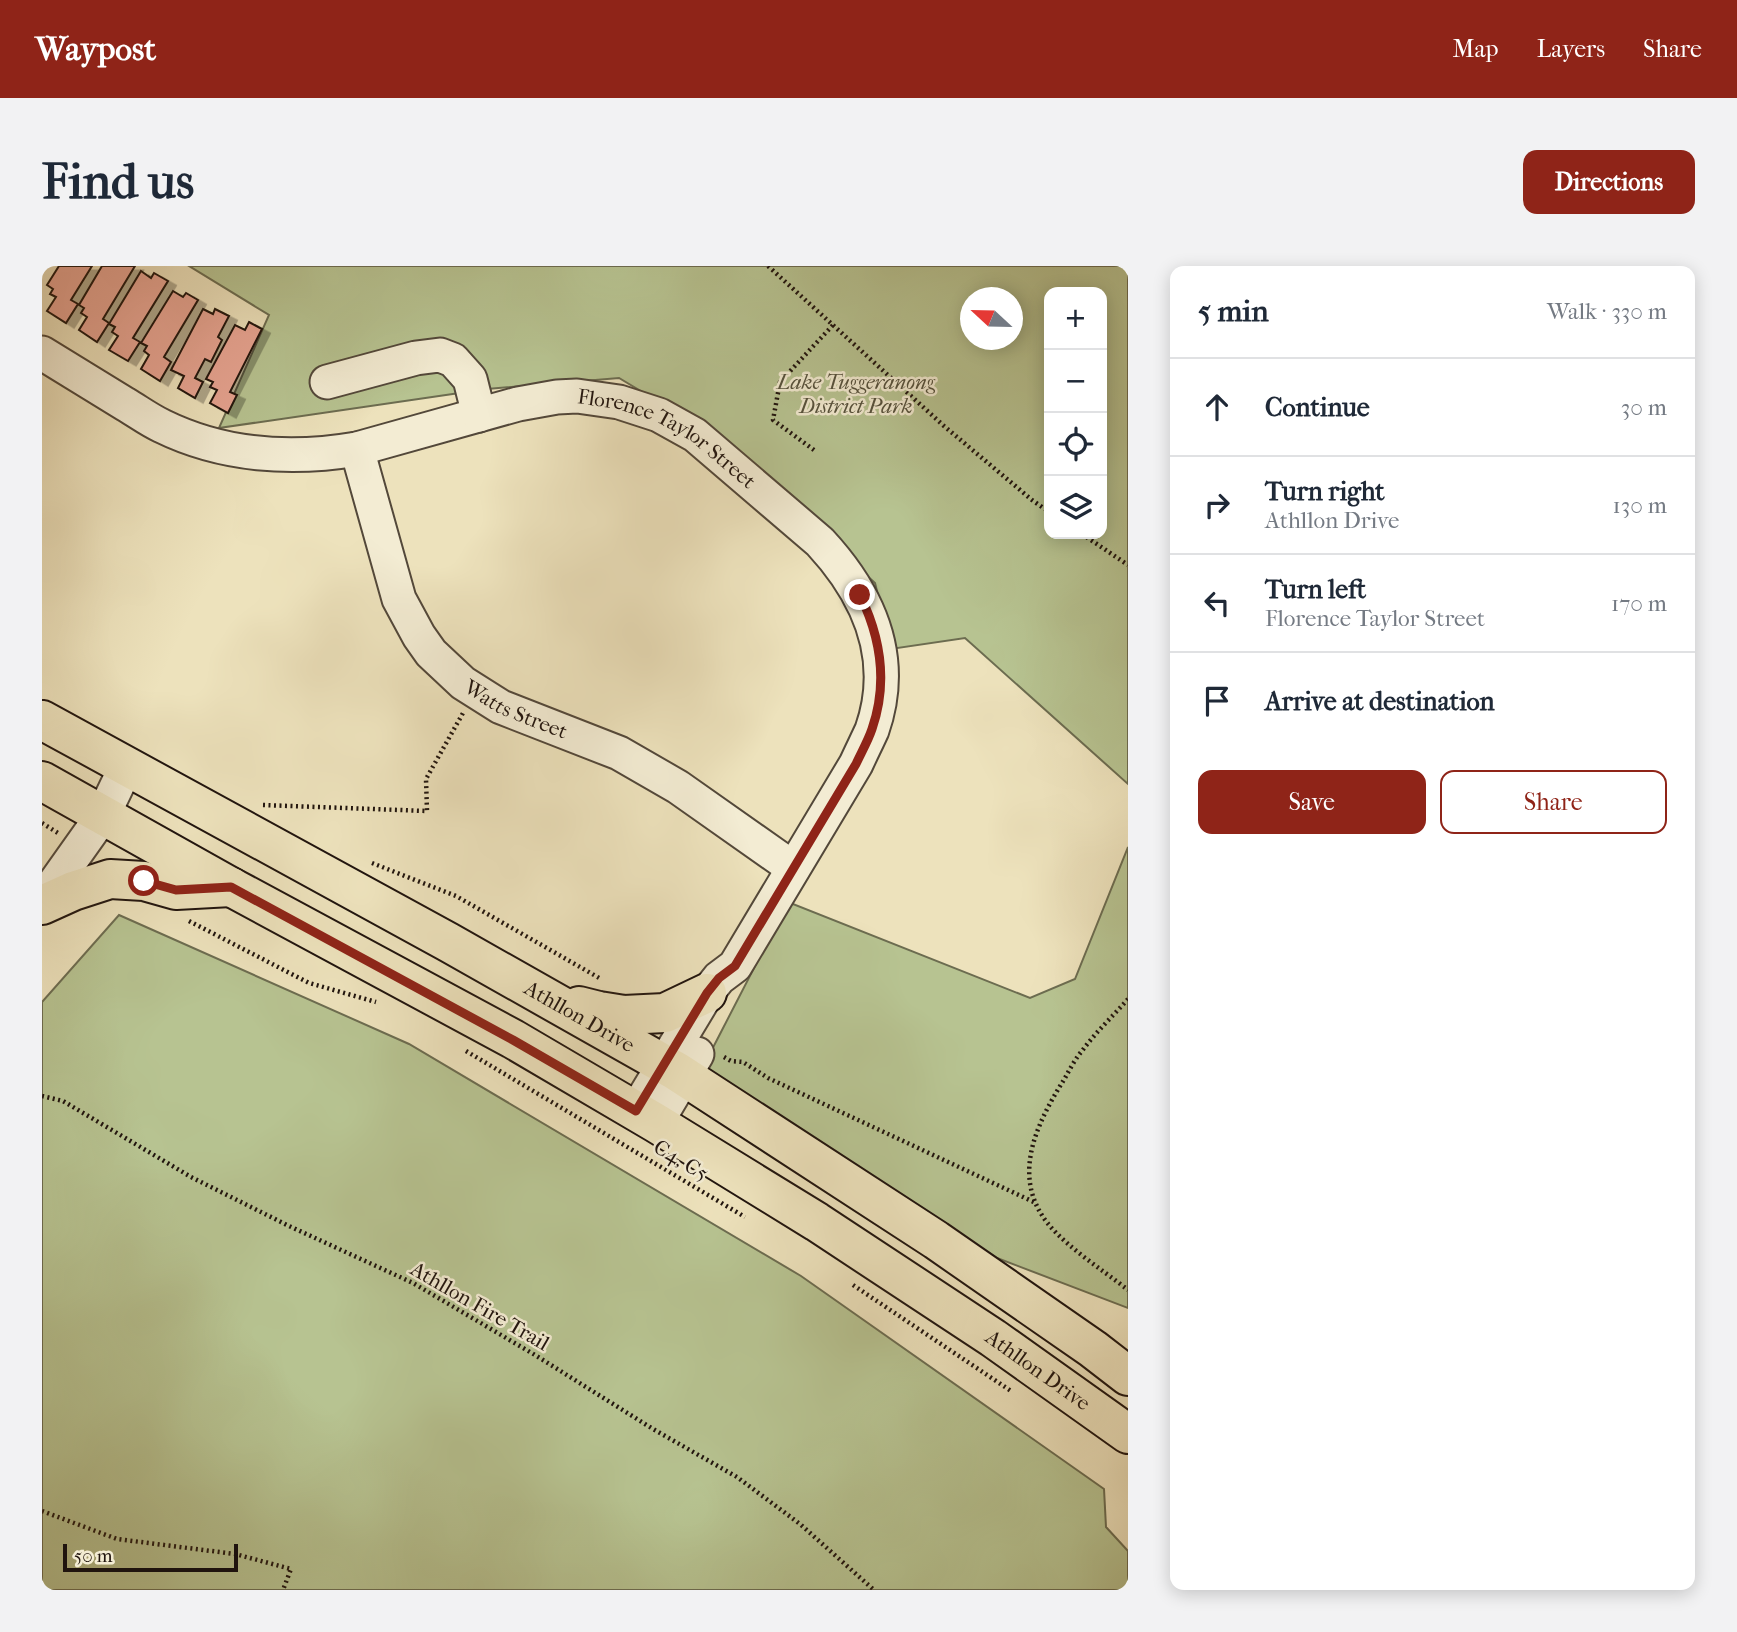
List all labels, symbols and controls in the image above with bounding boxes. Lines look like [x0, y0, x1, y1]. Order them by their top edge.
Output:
text: Waypost [35, 30, 156, 69]
text: Map [1453, 35, 1499, 63]
text: Layers [1537, 35, 1605, 63]
text: Share [1643, 35, 1702, 63]
button: Directions [1523, 150, 1695, 214]
text: Find us [42, 153, 194, 211]
north arrow [960, 287, 1023, 350]
map controls [1044, 287, 1107, 539]
button: + [1044, 287, 1107, 350]
text: 5 min [1198, 294, 1269, 329]
text: Walk · 330 m [1547, 298, 1667, 325]
button: − [1044, 350, 1107, 413]
park label: Lake Tuggeranong District Park [775, 370, 936, 418]
street label: Florence Taylor Street [576, 384, 761, 494]
icon: ahead [1198, 388, 1236, 426]
text: Continue [1265, 392, 1370, 423]
text: 30 m [1621, 394, 1667, 421]
button: locate [1044, 413, 1107, 476]
button: layers [1044, 476, 1107, 539]
text: Turn right [1265, 476, 1385, 507]
icon: right [1198, 486, 1236, 524]
text: 130 m [1613, 492, 1667, 519]
text: Athllon Drive [1265, 507, 1399, 534]
text: Turn left [1265, 574, 1366, 605]
route end [844, 579, 875, 610]
icon: left [1198, 584, 1236, 622]
text: 170 m [1611, 590, 1667, 617]
text: Florence Taylor Street [1265, 605, 1485, 632]
street label: Watts Street [459, 674, 571, 744]
icon: arrive [1198, 682, 1236, 720]
text: Arrive at destination [1265, 686, 1495, 717]
button: Save [1198, 770, 1426, 834]
button: Share [1440, 770, 1667, 834]
route start [128, 865, 159, 896]
street label: Athllon Drive [519, 975, 639, 1057]
street label: C4, C5 [649, 1134, 713, 1186]
street label: Athllon Fire Trail [406, 1256, 554, 1355]
street label: Athllon Drive [980, 1324, 1095, 1415]
scale bar [63, 1541, 238, 1573]
text: 50 m [74, 1545, 113, 1567]

